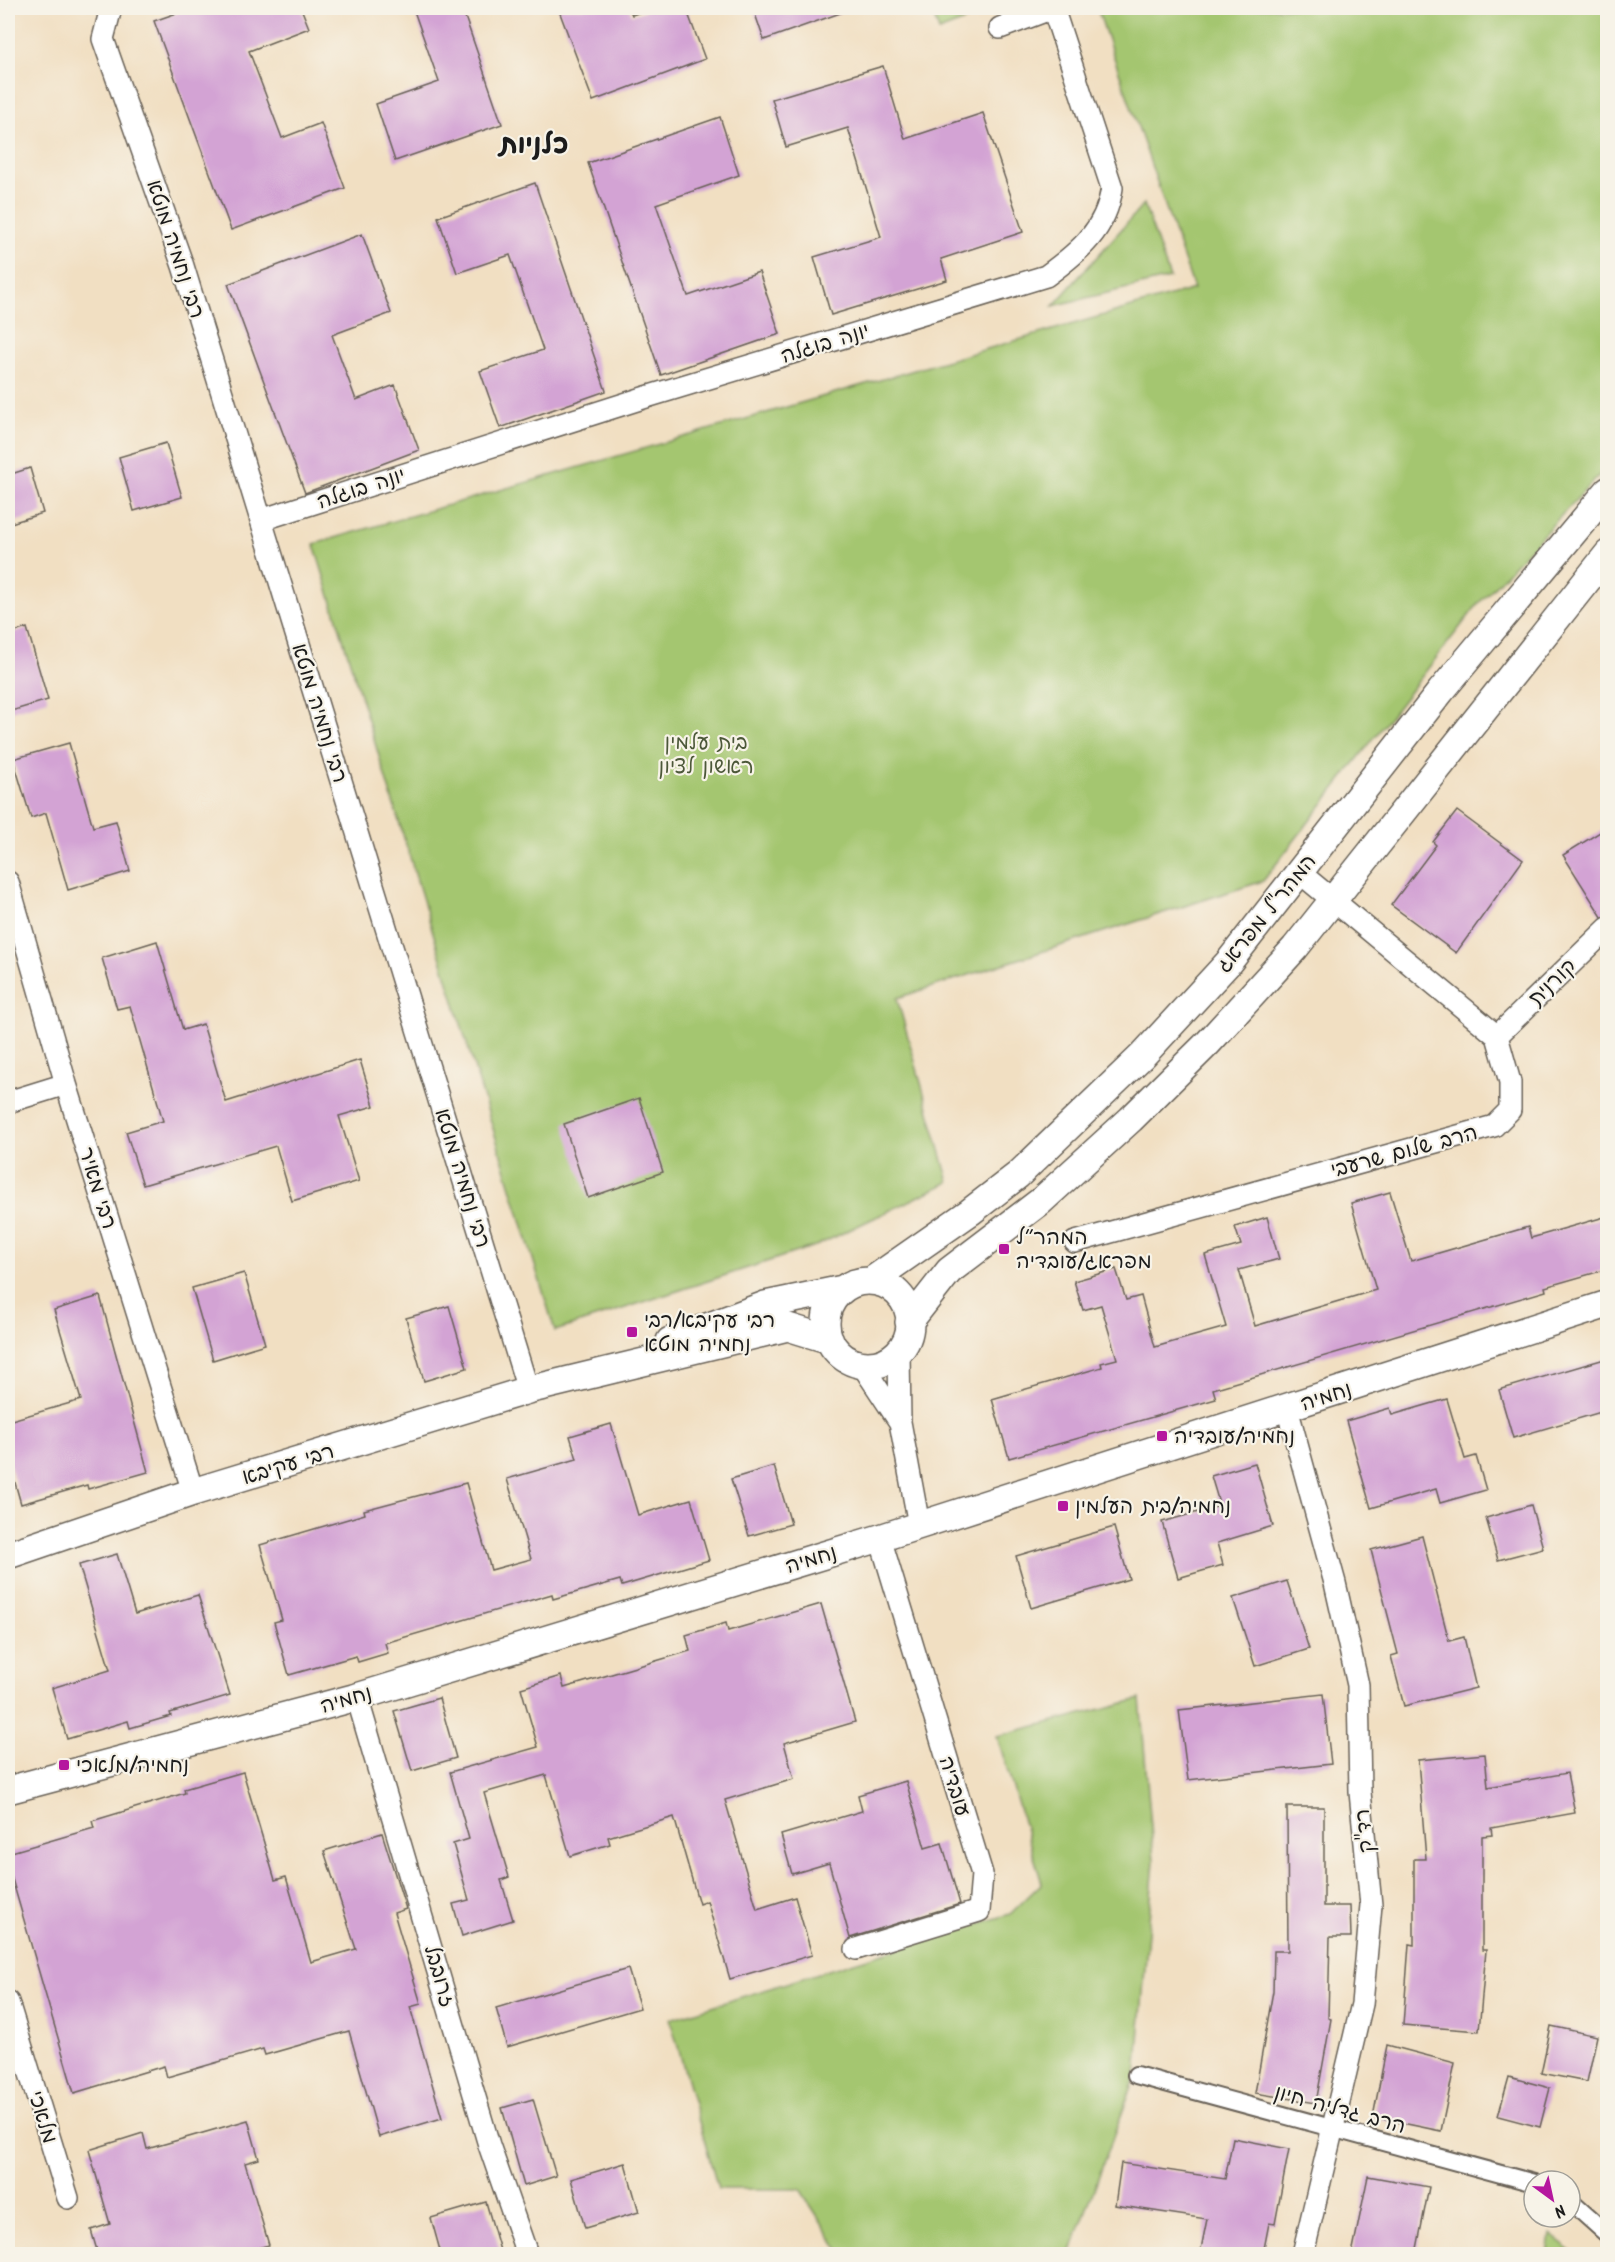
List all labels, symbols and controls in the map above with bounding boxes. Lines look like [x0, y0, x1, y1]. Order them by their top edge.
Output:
district label: כלניות [496, 124, 569, 167]
street label: רבי נחמיה מוטא [137, 176, 213, 323]
street label: יונה בוגלה [777, 315, 874, 374]
street label: יונה בוגלה [313, 460, 410, 519]
street label: רבי נחמיה מוטא [282, 640, 355, 787]
park label: בית עלמין ראשון לציון [658, 727, 754, 784]
street label: המהר"ל מפראג [1209, 847, 1326, 981]
street label: קורנית [1521, 952, 1585, 1015]
street label: רבי נחמיה מוטא [425, 1105, 498, 1252]
street label: הרב שלום שרעבי [1327, 1117, 1481, 1188]
street label: רבי מאיר [69, 1143, 125, 1233]
place label: המהר״ל מפראג/עובדיה [1016, 1222, 1152, 1279]
marker: המהר״ל מפראג/עובדיה [997, 1242, 1011, 1256]
place label: רבי עקיבא/רבי נחמיה מוטא [644, 1305, 775, 1362]
marker: רבי עקיבא/רבי נחמיה מוטא [625, 1325, 639, 1339]
street label: נחמיה [1297, 1374, 1356, 1421]
place label: נחמיה/עובדיה [1174, 1421, 1295, 1454]
marker: נחמיה/עובדיה [1155, 1429, 1169, 1443]
street label: רבי עקיבא [238, 1436, 339, 1495]
place label: נחמיה/בית העלמין [1075, 1491, 1231, 1524]
marker: נחמיה/בית העלמין [1056, 1499, 1070, 1513]
street label: נחמיה [782, 1537, 841, 1584]
street label: נחמיה [317, 1677, 376, 1723]
place label: נחמיה/מלאכי [76, 1750, 189, 1783]
street label: עובדיה [929, 1752, 978, 1821]
marker: נחמיה/מלאכי [57, 1758, 71, 1772]
street label: רד"ק [1347, 1807, 1384, 1855]
street label: זרובבל [414, 1941, 463, 2011]
street label: הרב גדליה חיון [1270, 2077, 1409, 2144]
street label: מלאכי [18, 2087, 65, 2148]
north arrow [1522, 2169, 1582, 2229]
text: N [1548, 2197, 1570, 2224]

